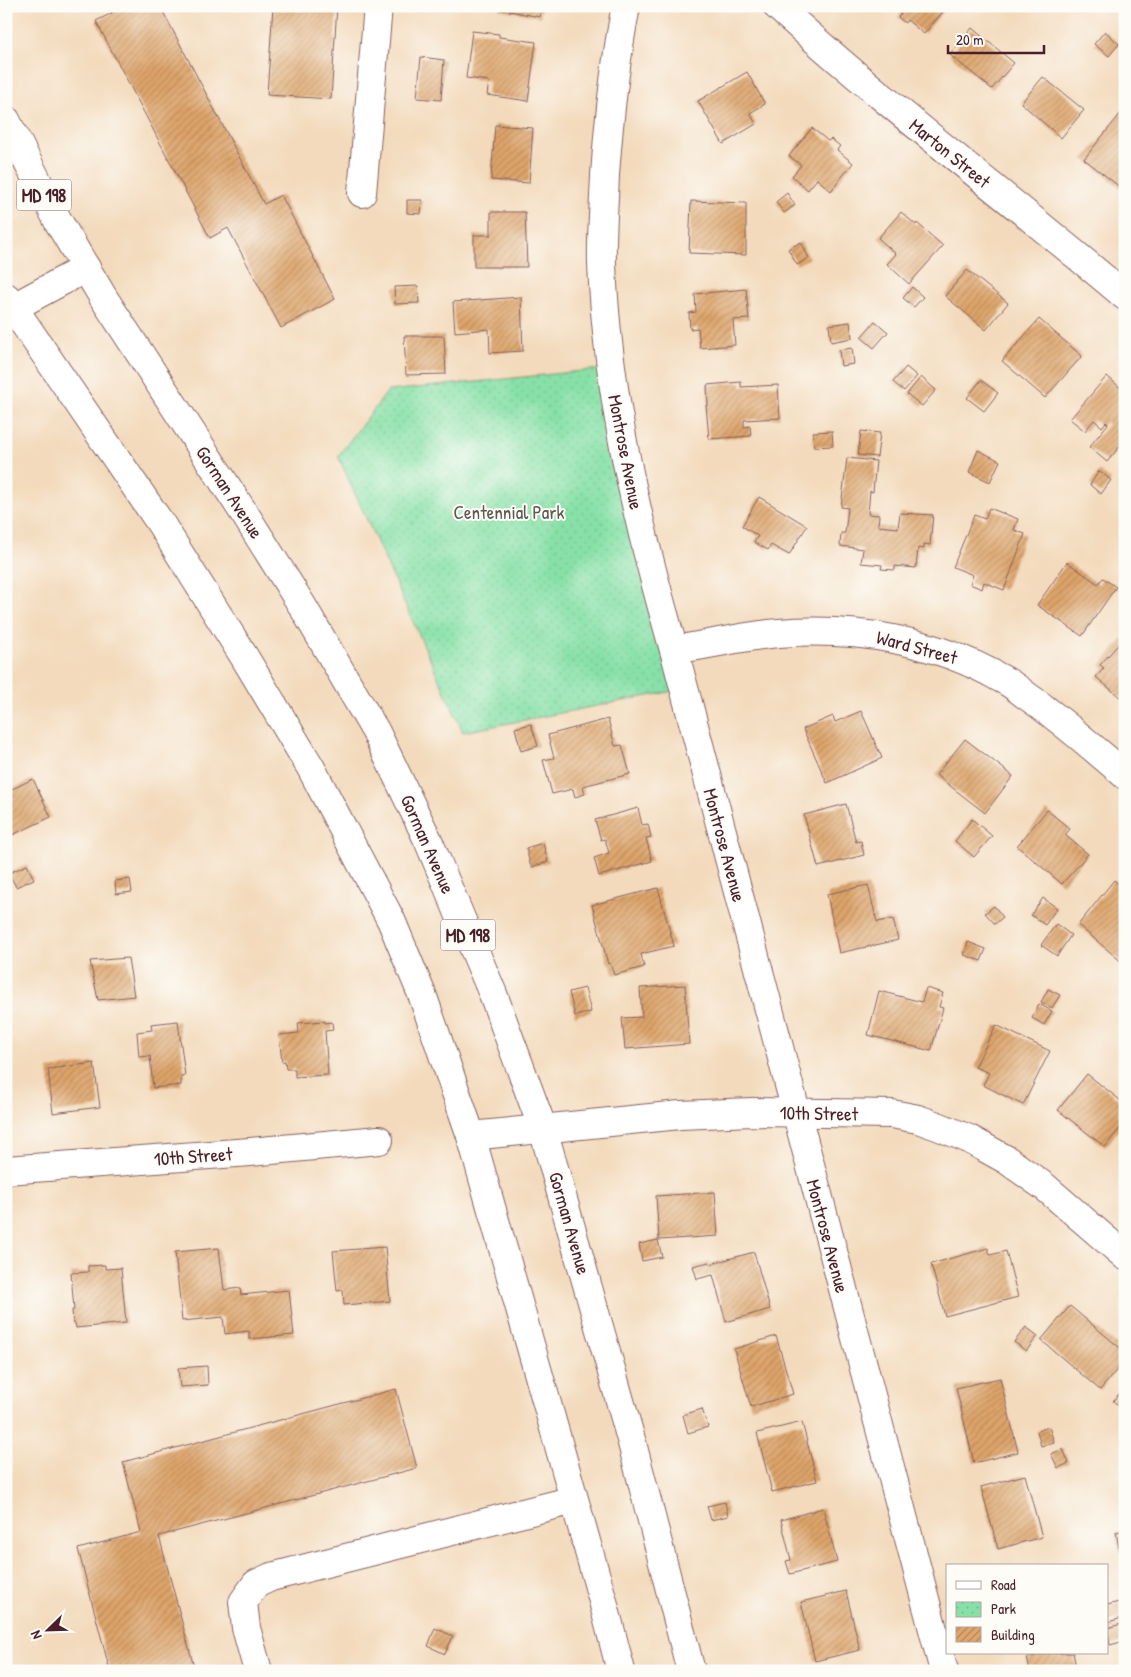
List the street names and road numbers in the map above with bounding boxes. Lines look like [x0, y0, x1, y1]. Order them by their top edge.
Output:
street label: Marton Street [904, 112, 996, 194]
road number: MD 198 [17, 180, 72, 210]
street label: Montrose Avenue [602, 392, 650, 512]
street label: Gorman Avenue [190, 441, 270, 544]
street label: Ward Street [874, 624, 961, 670]
street label: Montrose Avenue [697, 785, 753, 905]
street label: Gorman Avenue [395, 790, 462, 898]
road number: MD 198 [440, 920, 496, 950]
street label: 10th Street [780, 1099, 859, 1127]
street label: 10th Street [153, 1140, 234, 1172]
street label: Gorman Avenue [543, 1169, 597, 1278]
street label: Montrose Avenue [800, 1176, 856, 1296]

